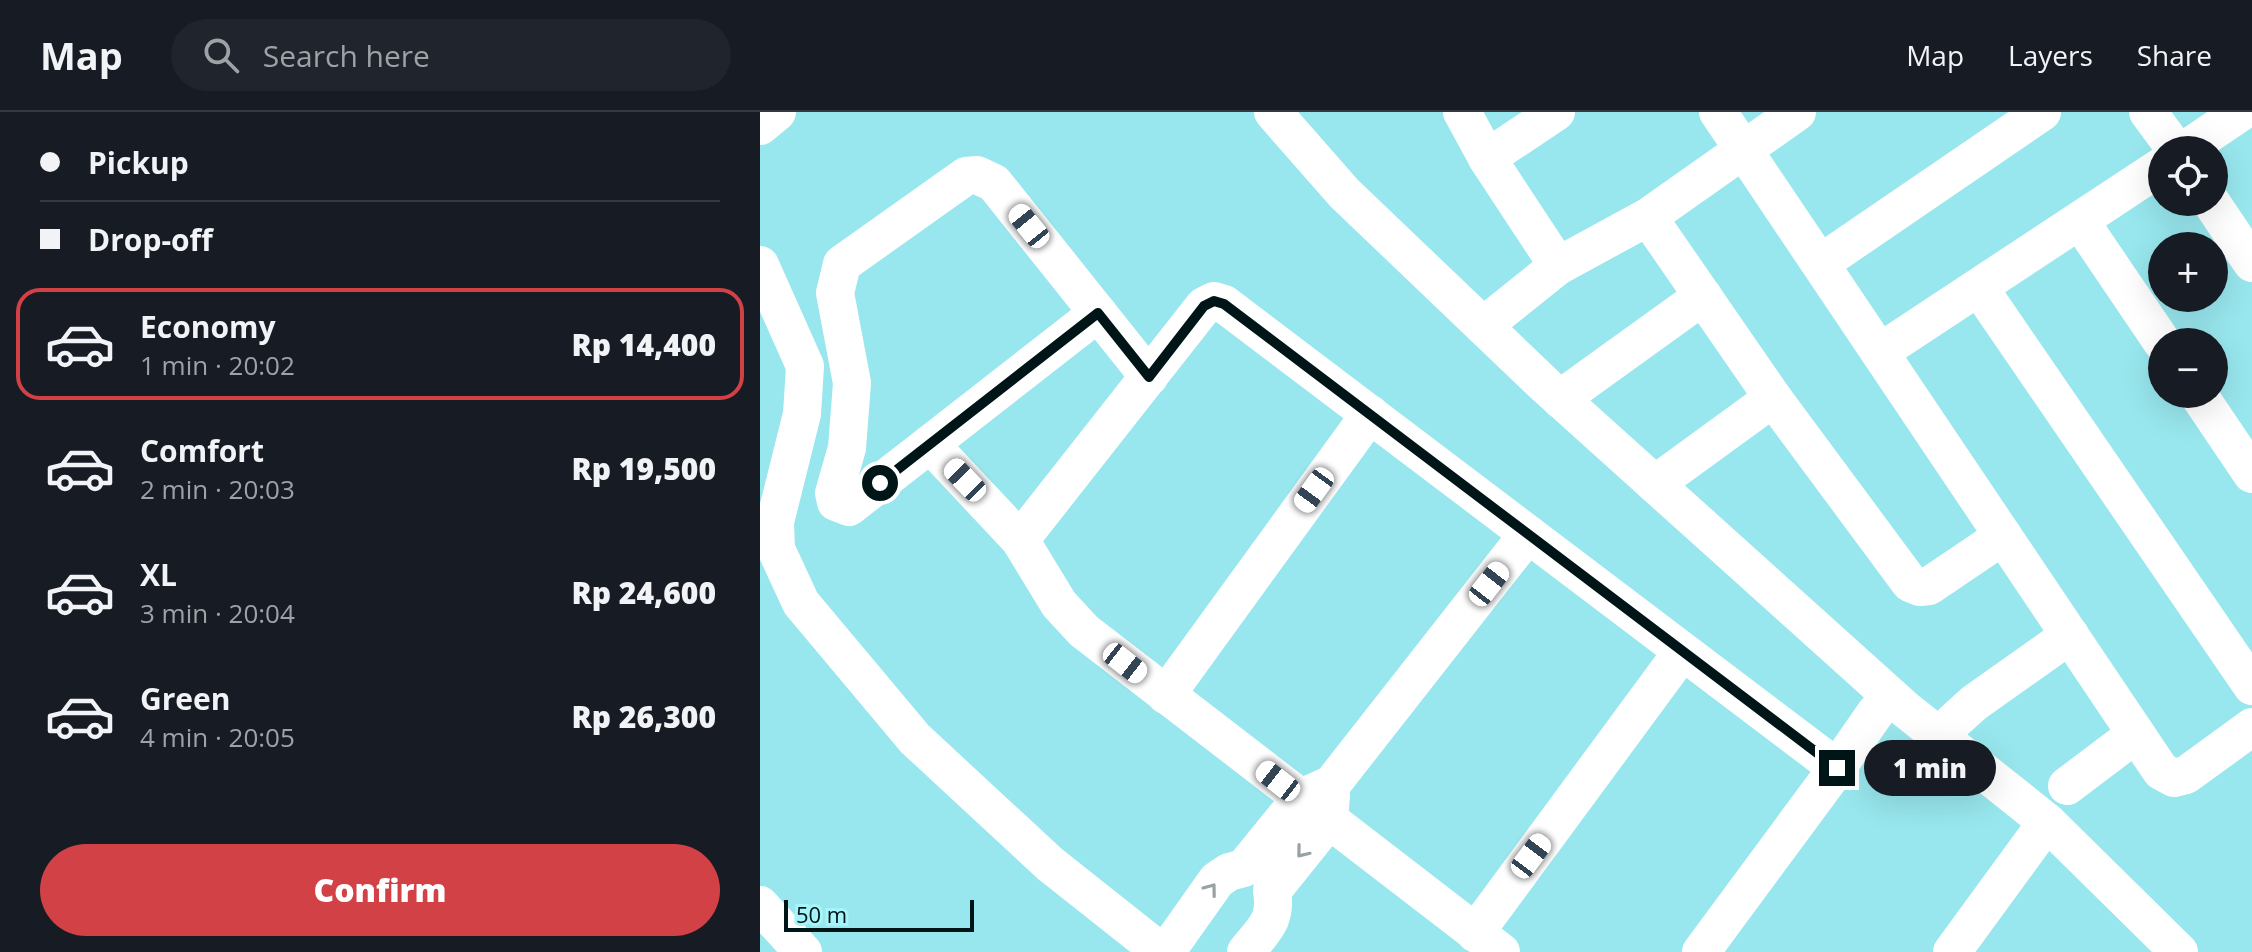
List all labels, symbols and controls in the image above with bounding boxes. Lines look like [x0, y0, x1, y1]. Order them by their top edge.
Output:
search box [171, 19, 731, 91]
text: Map [40, 29, 123, 81]
icon: search [199, 33, 243, 77]
text: Search here [263, 35, 430, 76]
text: Map [1906, 36, 1964, 74]
text: Layers [2008, 36, 2093, 74]
text: Share [2137, 36, 2212, 74]
map controls [2148, 136, 2228, 408]
button: locate [2148, 136, 2228, 216]
text: Pickup [88, 142, 189, 183]
car [1005, 200, 1053, 252]
text: Drop-off [88, 219, 213, 260]
button: + [2148, 232, 2228, 312]
text: Economy [140, 306, 276, 347]
icon: car [44, 308, 116, 380]
text: Rp 14,400 [571, 324, 716, 365]
button: − [2148, 328, 2228, 408]
text: 1 min · 20:02 [140, 347, 295, 383]
text: Comfort [140, 430, 264, 471]
icon: car [44, 432, 116, 504]
text: Rp 19,500 [571, 448, 716, 489]
car [940, 454, 990, 506]
car [1290, 464, 1338, 516]
route start [862, 465, 898, 501]
text: 2 min · 20:03 [140, 471, 295, 507]
text: XL [140, 554, 177, 595]
icon: car [44, 556, 116, 628]
car [1465, 558, 1513, 610]
text: Rp 24,600 [571, 572, 716, 613]
text: 3 min · 20:04 [140, 595, 295, 631]
car [1099, 639, 1151, 687]
text: Green [140, 678, 231, 719]
icon: car [44, 680, 116, 752]
text: Rp 26,300 [571, 696, 716, 737]
text: 4 min · 20:05 [140, 719, 295, 755]
callout: 1 min [1865, 740, 1997, 796]
route end [1819, 750, 1855, 786]
text: 1 min [1893, 750, 1967, 786]
car [1252, 757, 1304, 805]
car [1507, 830, 1555, 882]
one-way arrow [1298, 843, 1312, 858]
button: Confirm [40, 844, 720, 936]
one-way arrow [1201, 883, 1216, 897]
scale bar [784, 896, 974, 932]
text: 50 m [796, 899, 847, 929]

